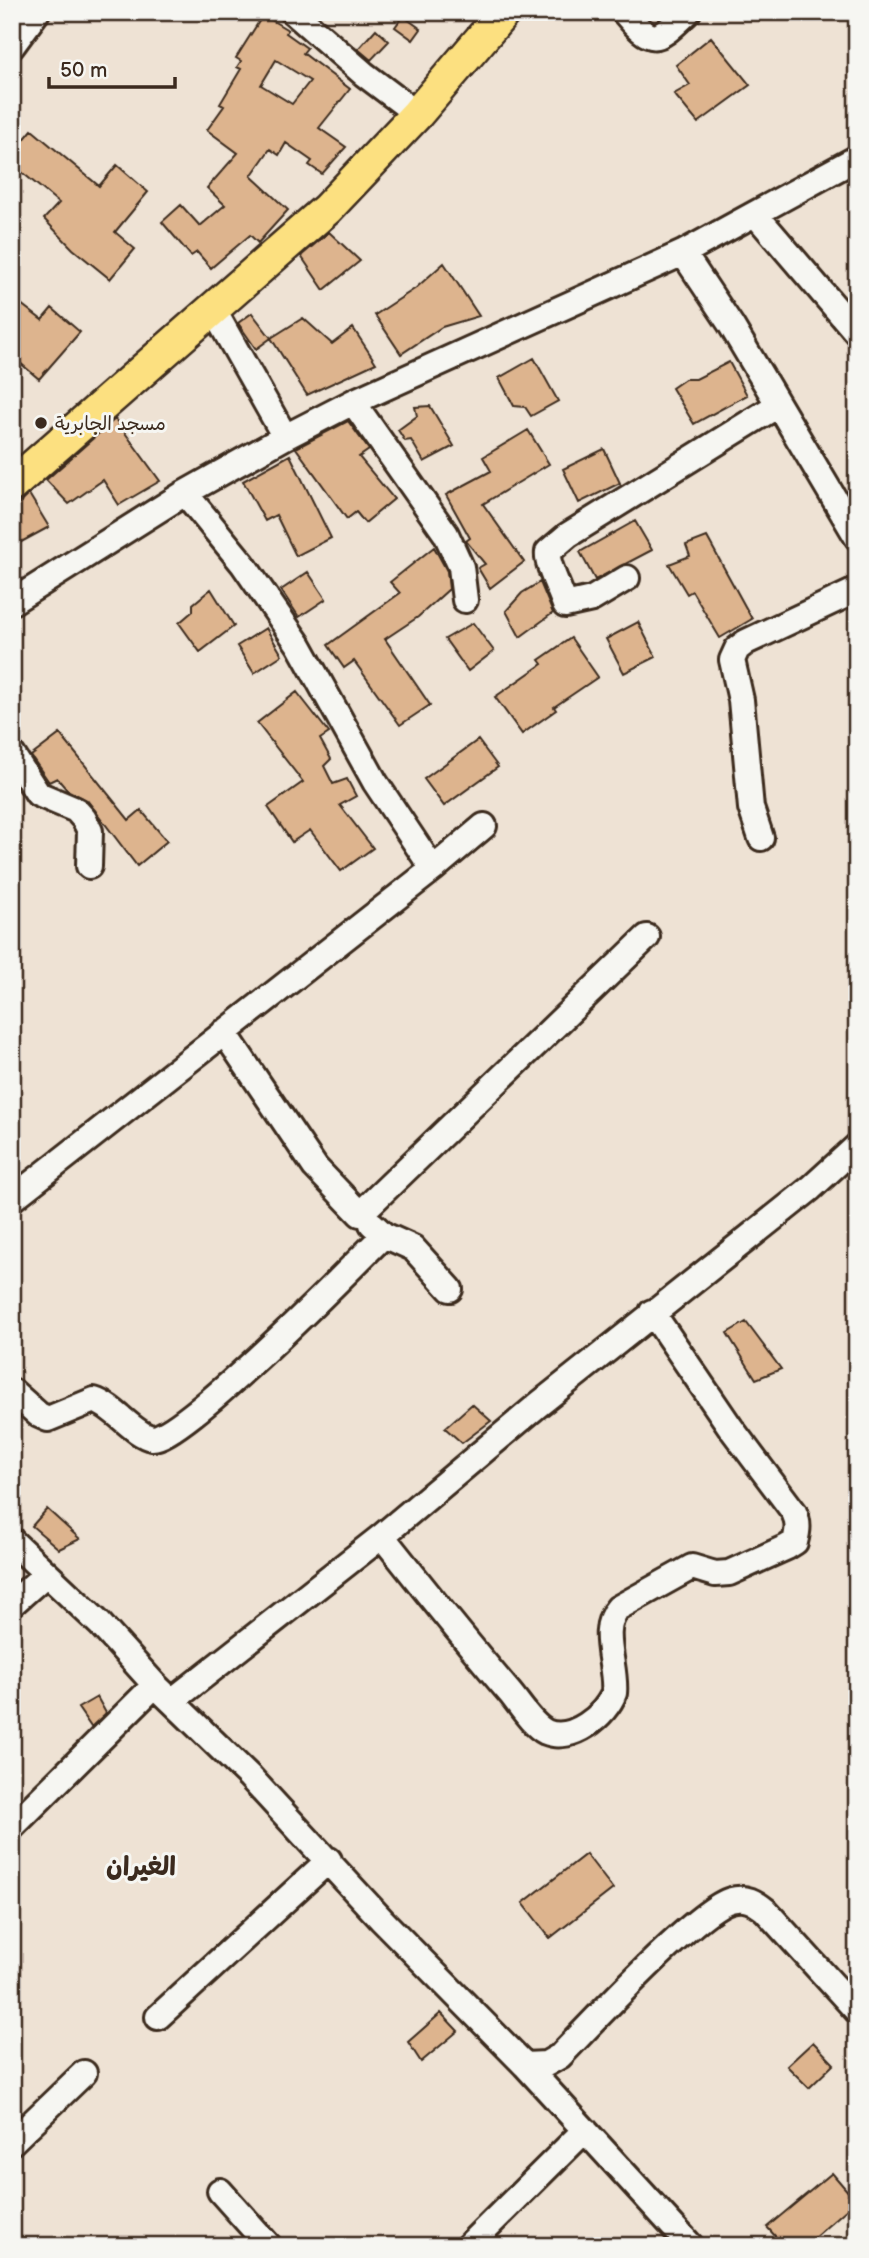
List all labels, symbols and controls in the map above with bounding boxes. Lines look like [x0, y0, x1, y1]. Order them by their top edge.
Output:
scale bar [49, 46, 175, 90]
text: 50 m [60, 58, 107, 83]
place label: مسجد الجابرية [55, 413, 166, 436]
marker: مسجد الجابرية [33, 415, 49, 431]
district label: الغيران [106, 1852, 176, 1883]

